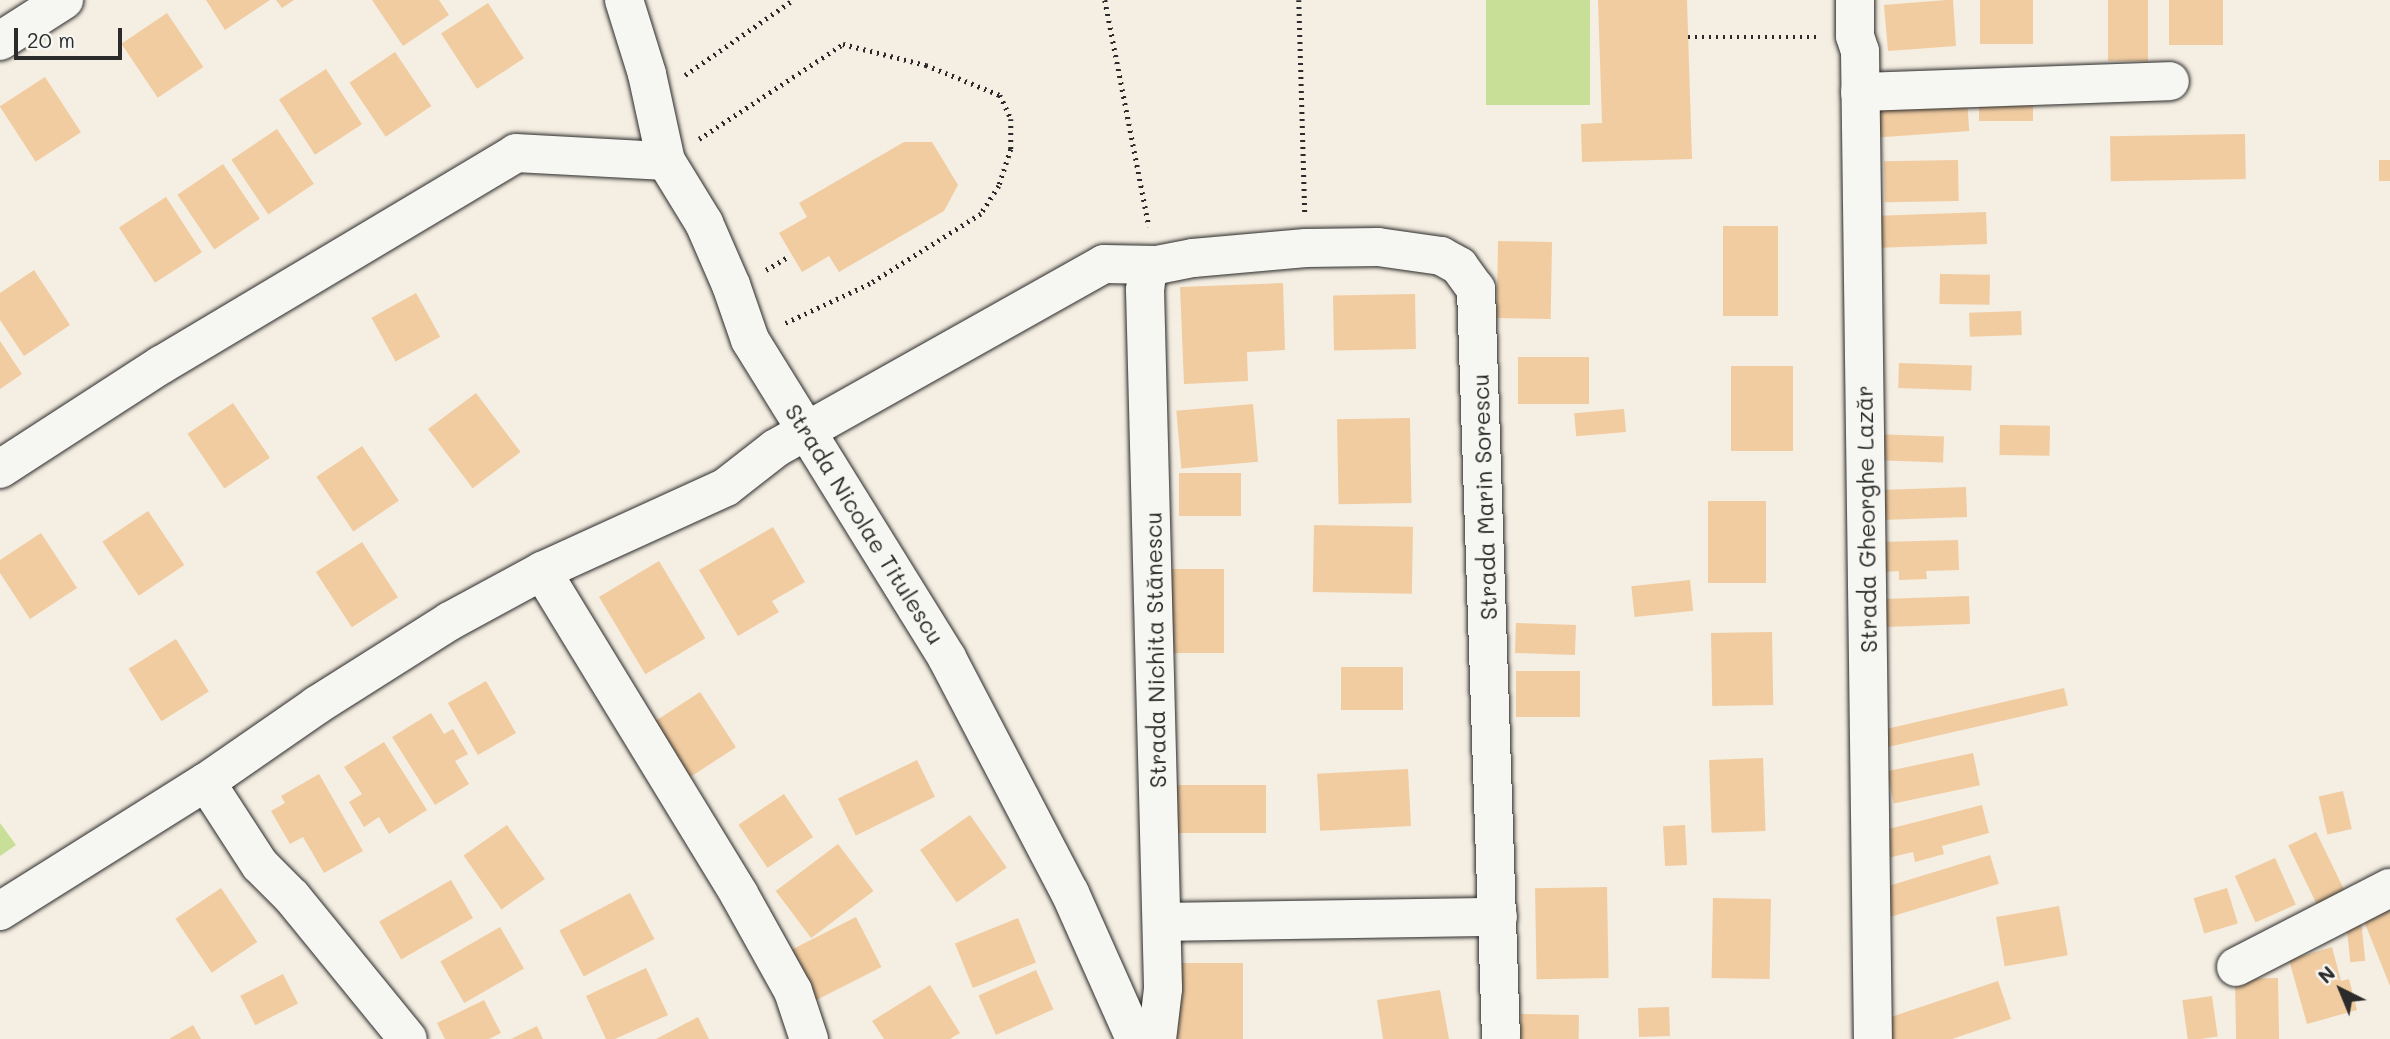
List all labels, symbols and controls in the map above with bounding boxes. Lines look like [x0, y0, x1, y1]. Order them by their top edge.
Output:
scale bar [18, 14, 126, 58]
text: 20 m [27, 26, 75, 53]
street label: Strada Marin Sorescu [1466, 373, 1502, 621]
street label: Strada Gheorghe Lazăr [1850, 385, 1882, 653]
street label: Strada Nicolae Titulescu [780, 399, 950, 649]
street label: Strada Nichita Stănescu [1139, 512, 1171, 788]
north arrow [2306, 955, 2376, 1025]
text: N [2313, 960, 2340, 988]

